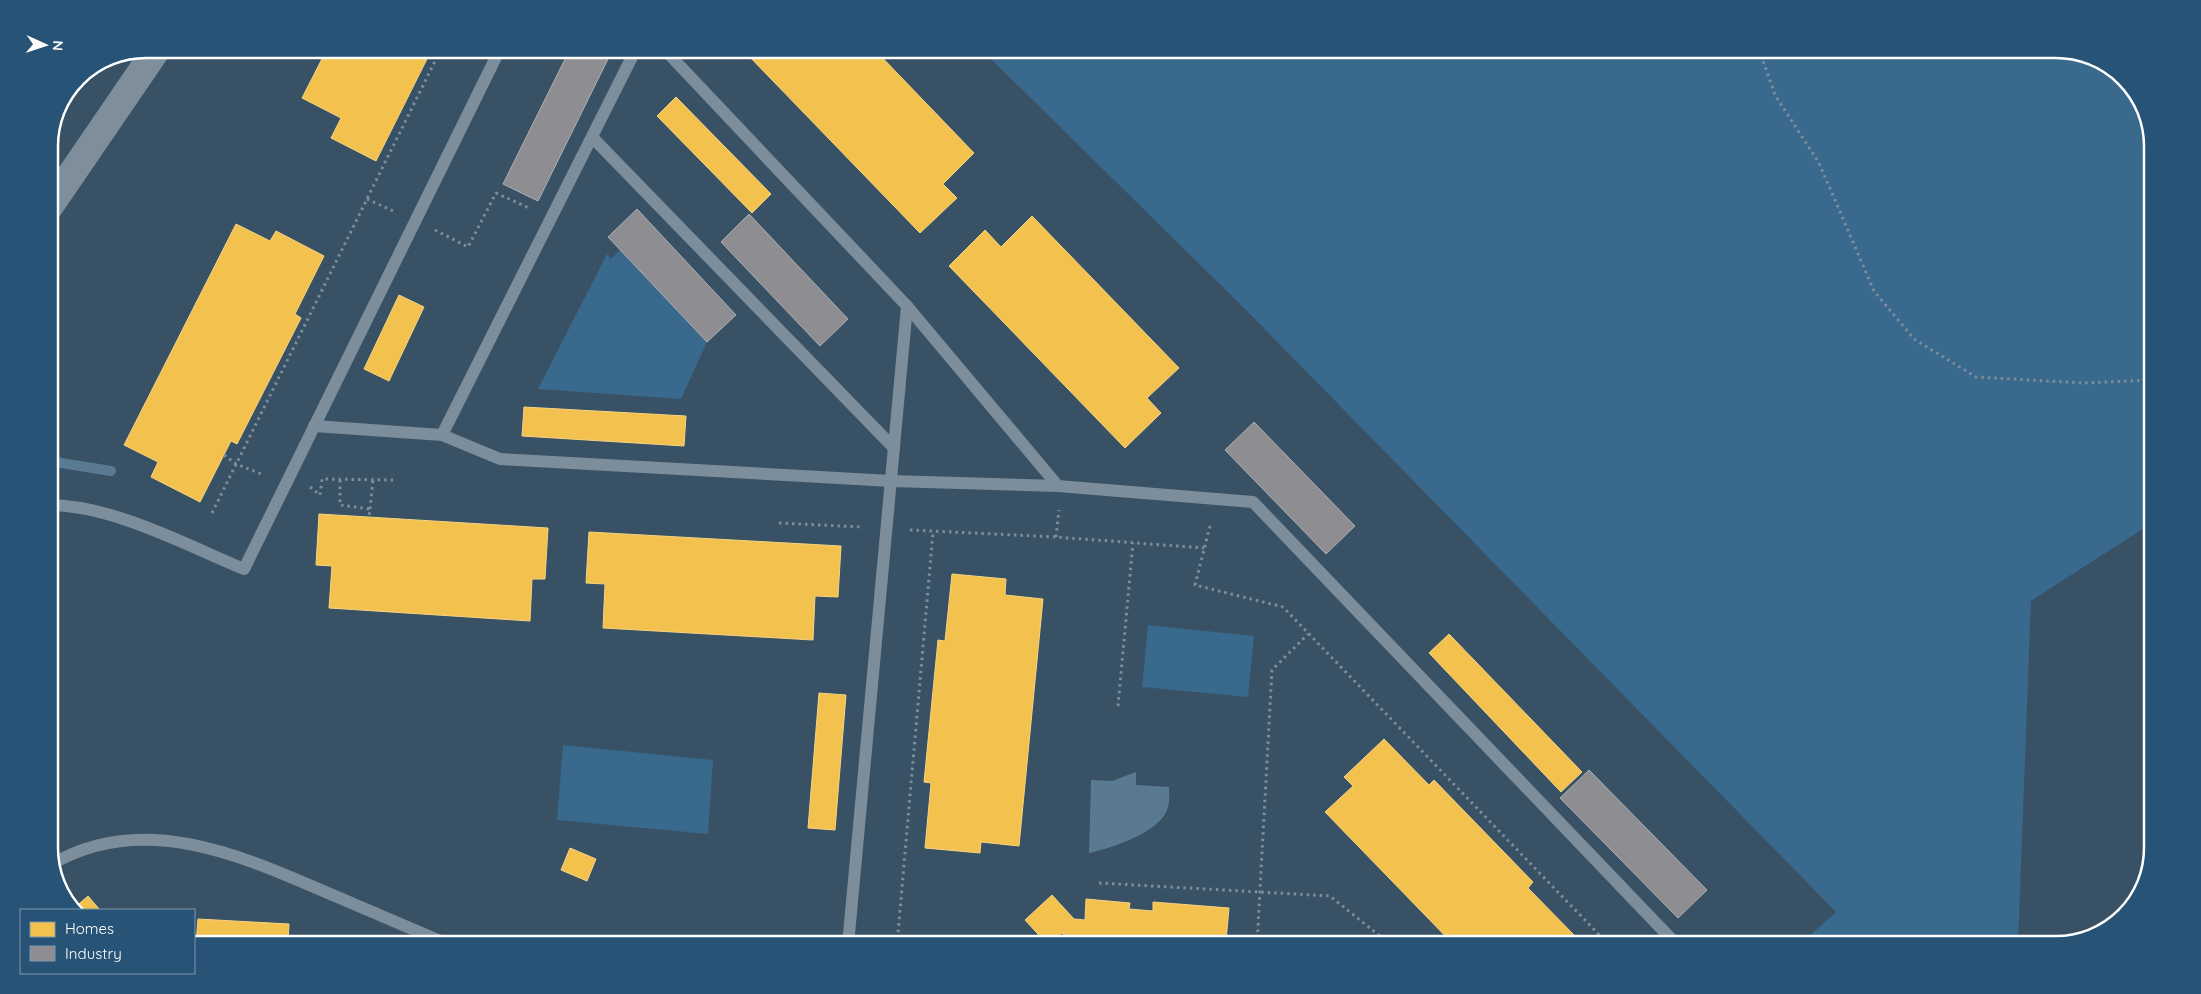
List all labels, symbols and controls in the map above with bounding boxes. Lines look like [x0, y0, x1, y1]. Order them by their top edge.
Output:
north arrow [20, 20, 70, 70]
text: N [49, 40, 67, 51]
legend [20, 909, 195, 974]
text: Homes [65, 919, 114, 938]
text: Industry [65, 944, 122, 963]

